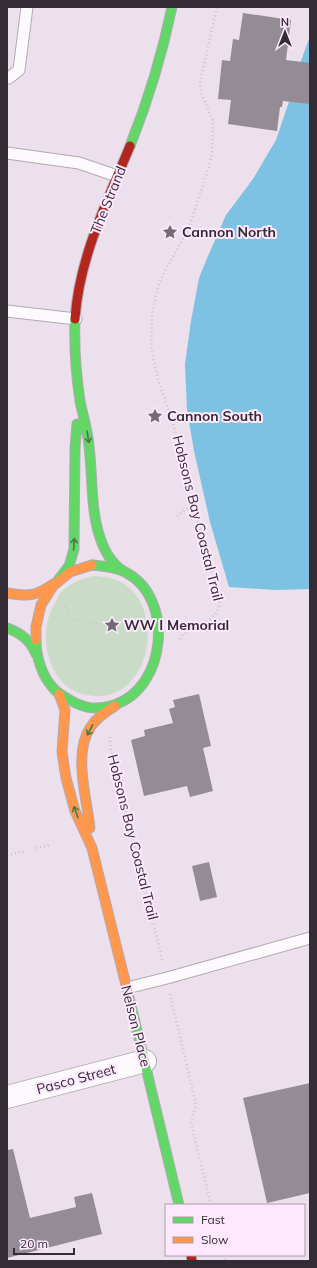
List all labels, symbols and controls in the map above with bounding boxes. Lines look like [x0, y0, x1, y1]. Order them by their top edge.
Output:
north arrow [265, 12, 305, 52]
text: N [281, 15, 289, 29]
street label: The Strand [86, 163, 130, 237]
place icon: Cannon North [161, 223, 179, 241]
place label: Cannon North [182, 223, 276, 241]
place icon: Cannon South [146, 407, 164, 425]
place label: Cannon South [167, 407, 262, 425]
one-way arrow [84, 430, 92, 443]
street label: Hobsons Bay Coastal Trail [169, 433, 227, 603]
one-way arrow [70, 538, 78, 551]
place icon: WW I Memorial [103, 616, 121, 634]
place label: WW I Memorial [124, 616, 229, 634]
one-way arrow [86, 724, 93, 736]
street label: Hobsons Bay Coastal Trail [104, 752, 162, 922]
one-way arrow [71, 806, 79, 818]
street label: Nelson Place [117, 983, 155, 1069]
street label: Pasco Street [34, 1060, 118, 1098]
legend [165, 1204, 305, 1256]
text: Fast [201, 1212, 225, 1227]
scale bar [14, 1230, 74, 1256]
text: Slow [201, 1232, 229, 1247]
text: 20 m [20, 1236, 48, 1251]

